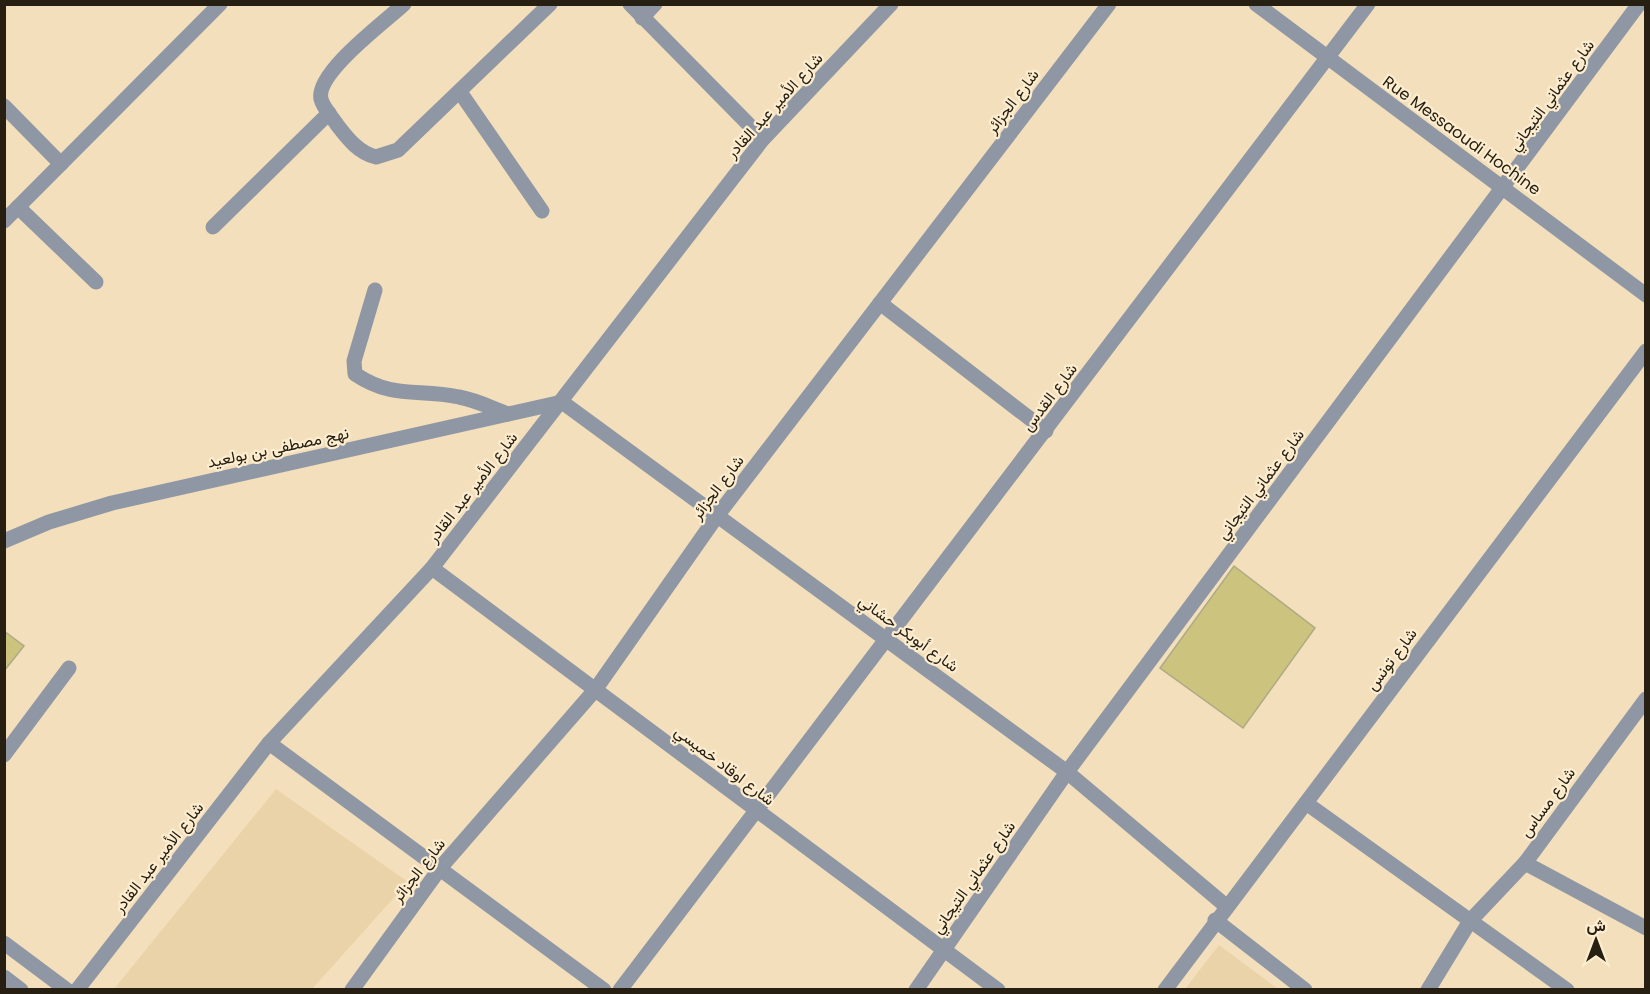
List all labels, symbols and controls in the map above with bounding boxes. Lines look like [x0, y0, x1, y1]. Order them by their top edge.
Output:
street label: شارع عثماني التيجاني [1503, 35, 1601, 157]
street label: شارع الأمير عبد القادر [720, 48, 828, 164]
street label: شارع الجزائر [980, 64, 1044, 139]
street label: Rue Messaoudi Hochine [1378, 70, 1545, 201]
street label: شارع القدس [1016, 358, 1083, 436]
street label: نهج مصطفى بن بولعيد [205, 421, 351, 474]
street label: شارع عثماني التيجاني [1211, 424, 1311, 546]
street label: شارع الأمير عبد القادر [421, 427, 523, 548]
street label: شارع الجزائر [685, 450, 749, 525]
street label: شارع أبوبكر حشاني [853, 589, 963, 679]
street label: شارع تونس [1360, 623, 1422, 695]
street label: شارع اوقاد خميسي [669, 720, 780, 812]
street label: شارع مساس [1514, 763, 1581, 842]
street label: شارع الأمير عبد القادر [107, 797, 209, 918]
street label: شارع عثماني التيجاني [926, 816, 1023, 940]
street label: شارع الجزائر [385, 833, 451, 908]
north arrow [1566, 910, 1626, 970]
text: ش [1586, 914, 1606, 937]

